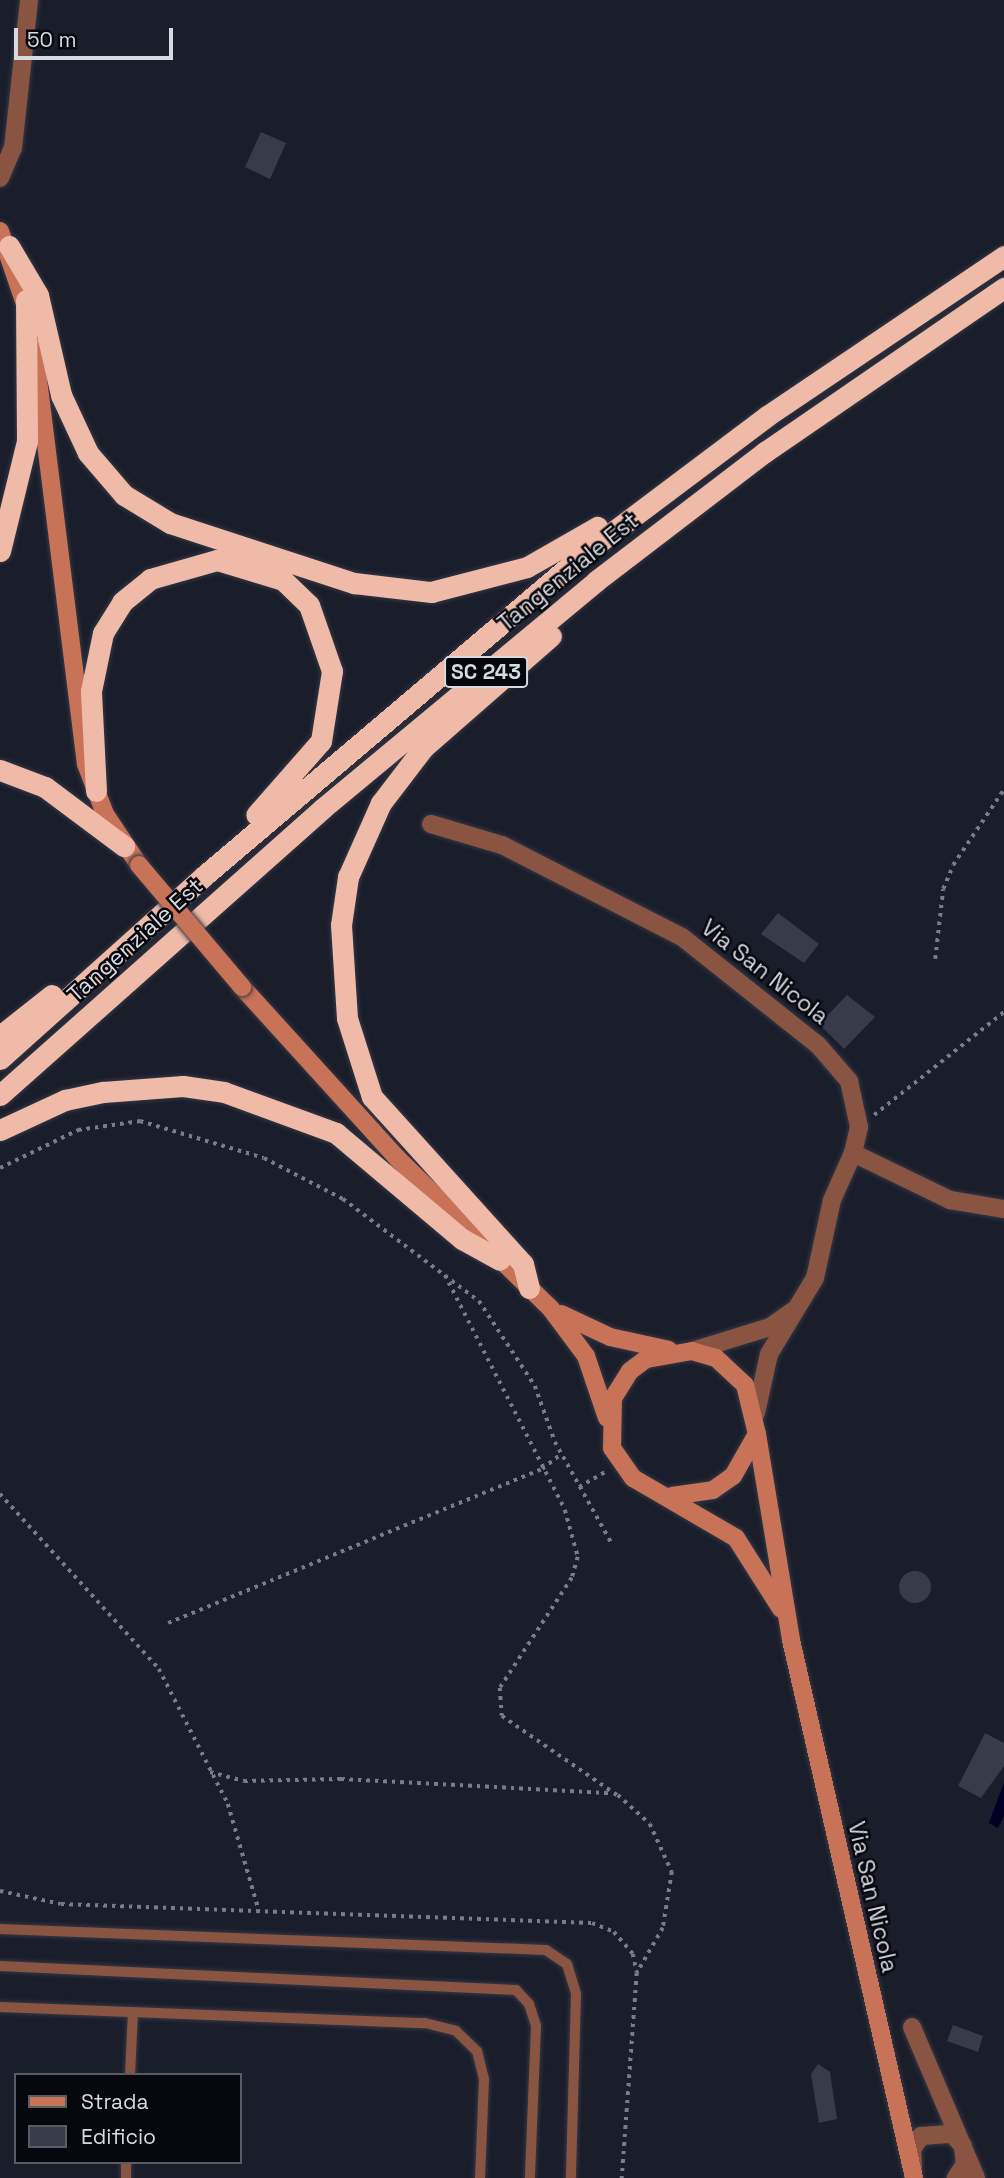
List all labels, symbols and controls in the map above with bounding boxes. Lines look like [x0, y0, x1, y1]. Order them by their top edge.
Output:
scale bar [18, 14, 177, 58]
text: 50 m [27, 26, 77, 53]
street label: Tangenziale Est [492, 507, 644, 637]
road number: SC 243 [444, 654, 528, 690]
street label: Tangenziale Est [62, 872, 208, 1008]
street label: Via San Nicola [696, 914, 834, 1030]
street label: Via San Nicola [842, 1819, 904, 1975]
legend [14, 2073, 242, 2164]
text: Strada [81, 2088, 148, 2115]
text: Edificio [81, 2123, 156, 2150]

